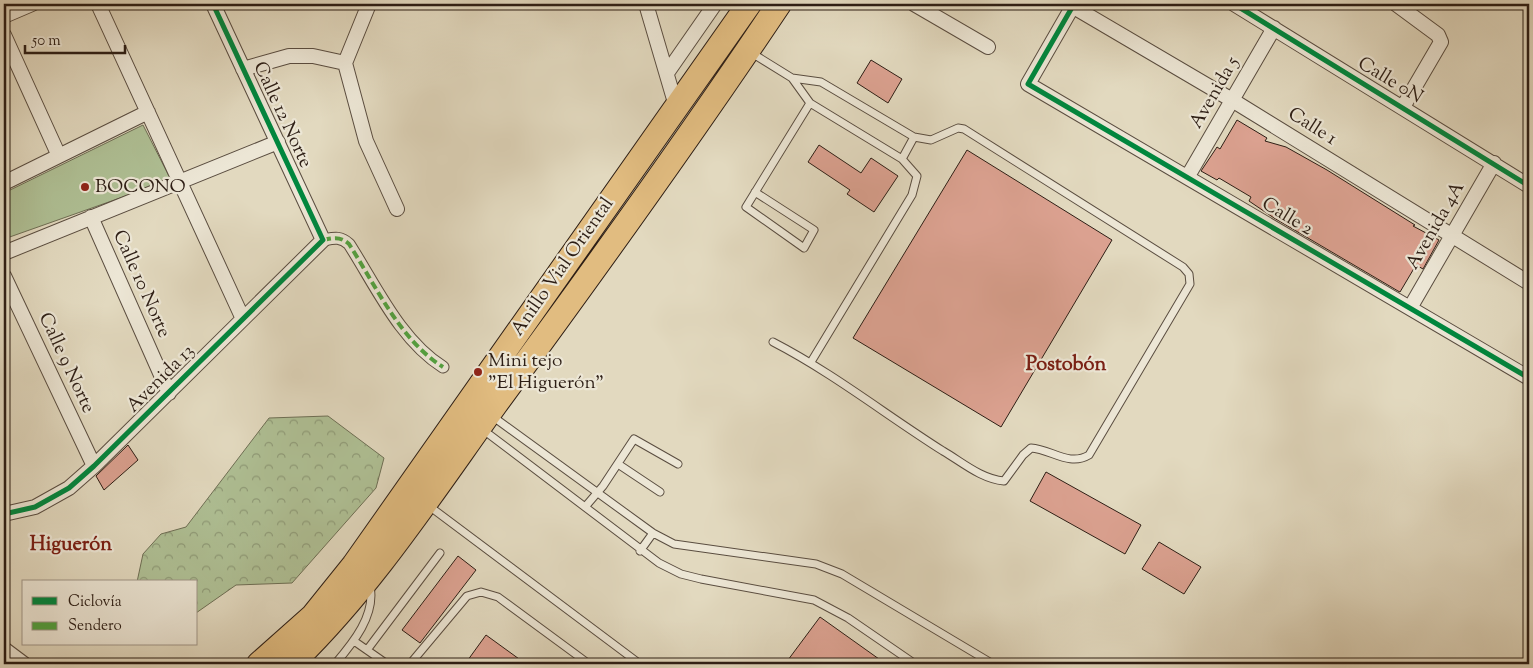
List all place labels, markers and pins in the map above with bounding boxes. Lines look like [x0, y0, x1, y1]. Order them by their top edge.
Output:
place label: BOCONO [95, 174, 186, 201]
marker: BOCONO [79, 181, 91, 193]
place label: Mini tejo "El Higuerón" [488, 348, 604, 397]
marker: Mini tejo "El Higuerón" [472, 366, 484, 378]

